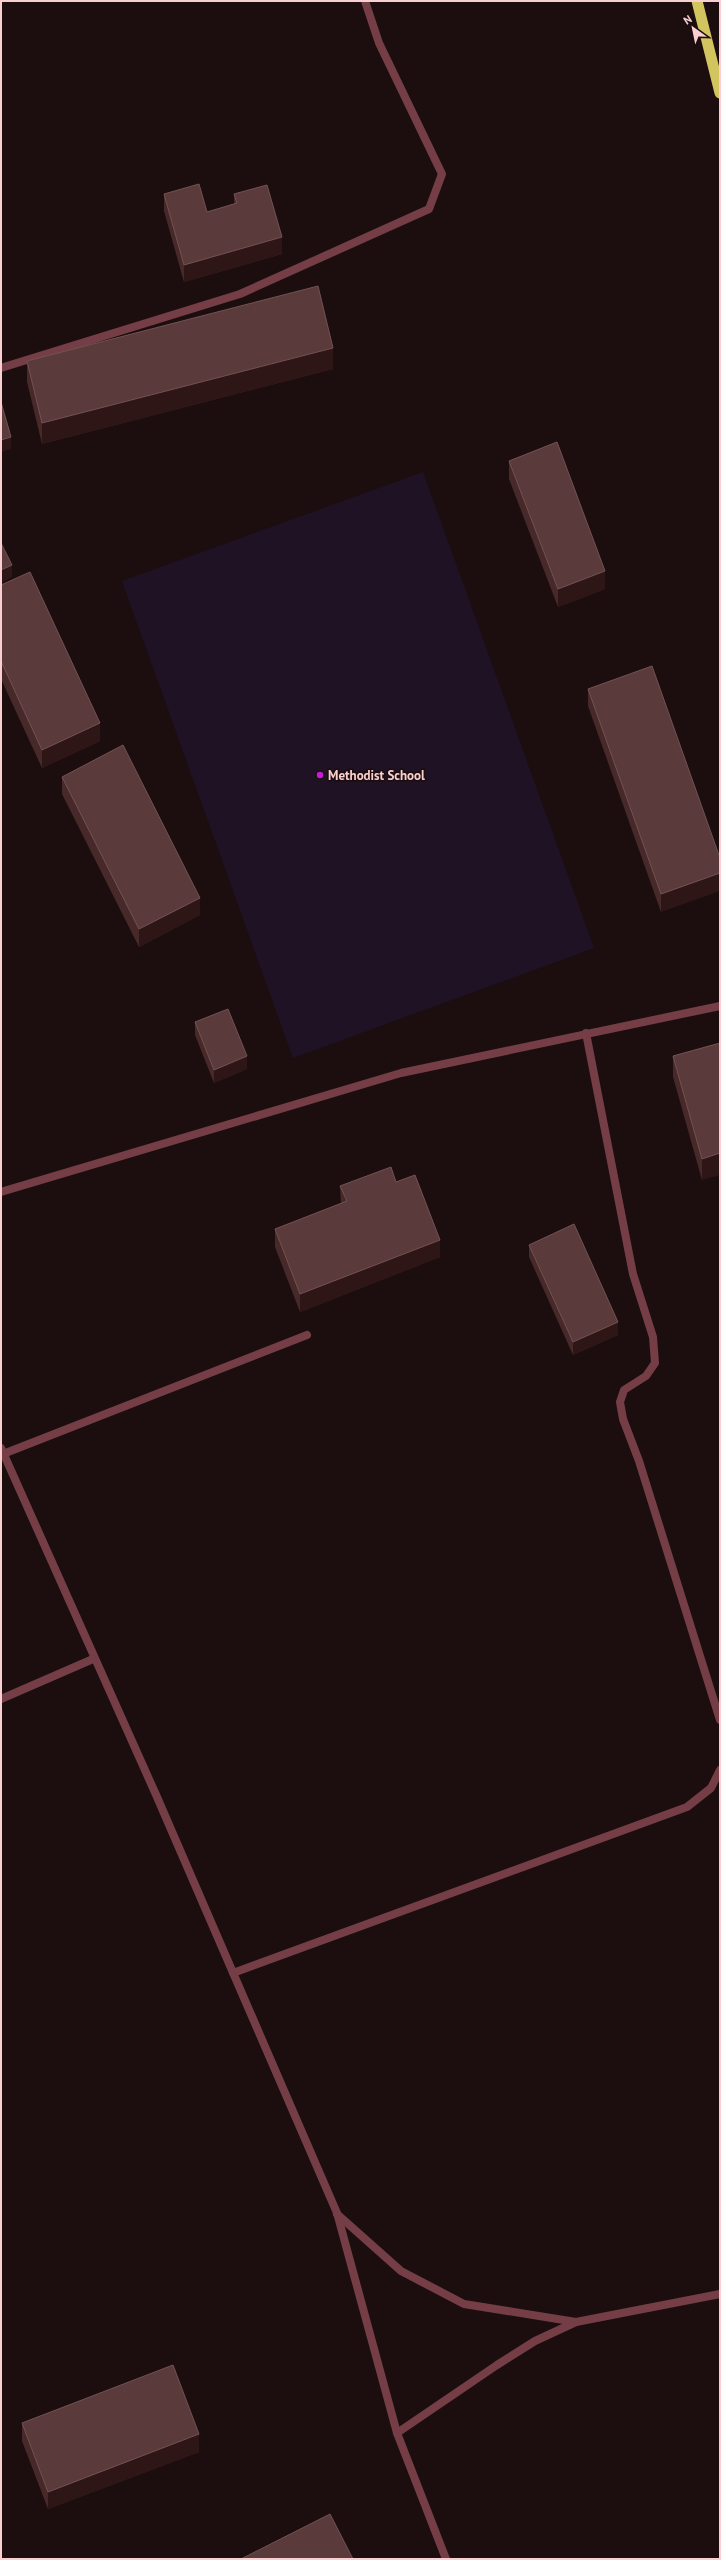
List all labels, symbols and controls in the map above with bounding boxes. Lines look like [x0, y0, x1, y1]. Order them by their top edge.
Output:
north arrow [673, 8, 713, 48]
text: N [681, 12, 694, 27]
place label: Methodist School [328, 767, 425, 784]
marker: Methodist School [315, 770, 325, 780]

